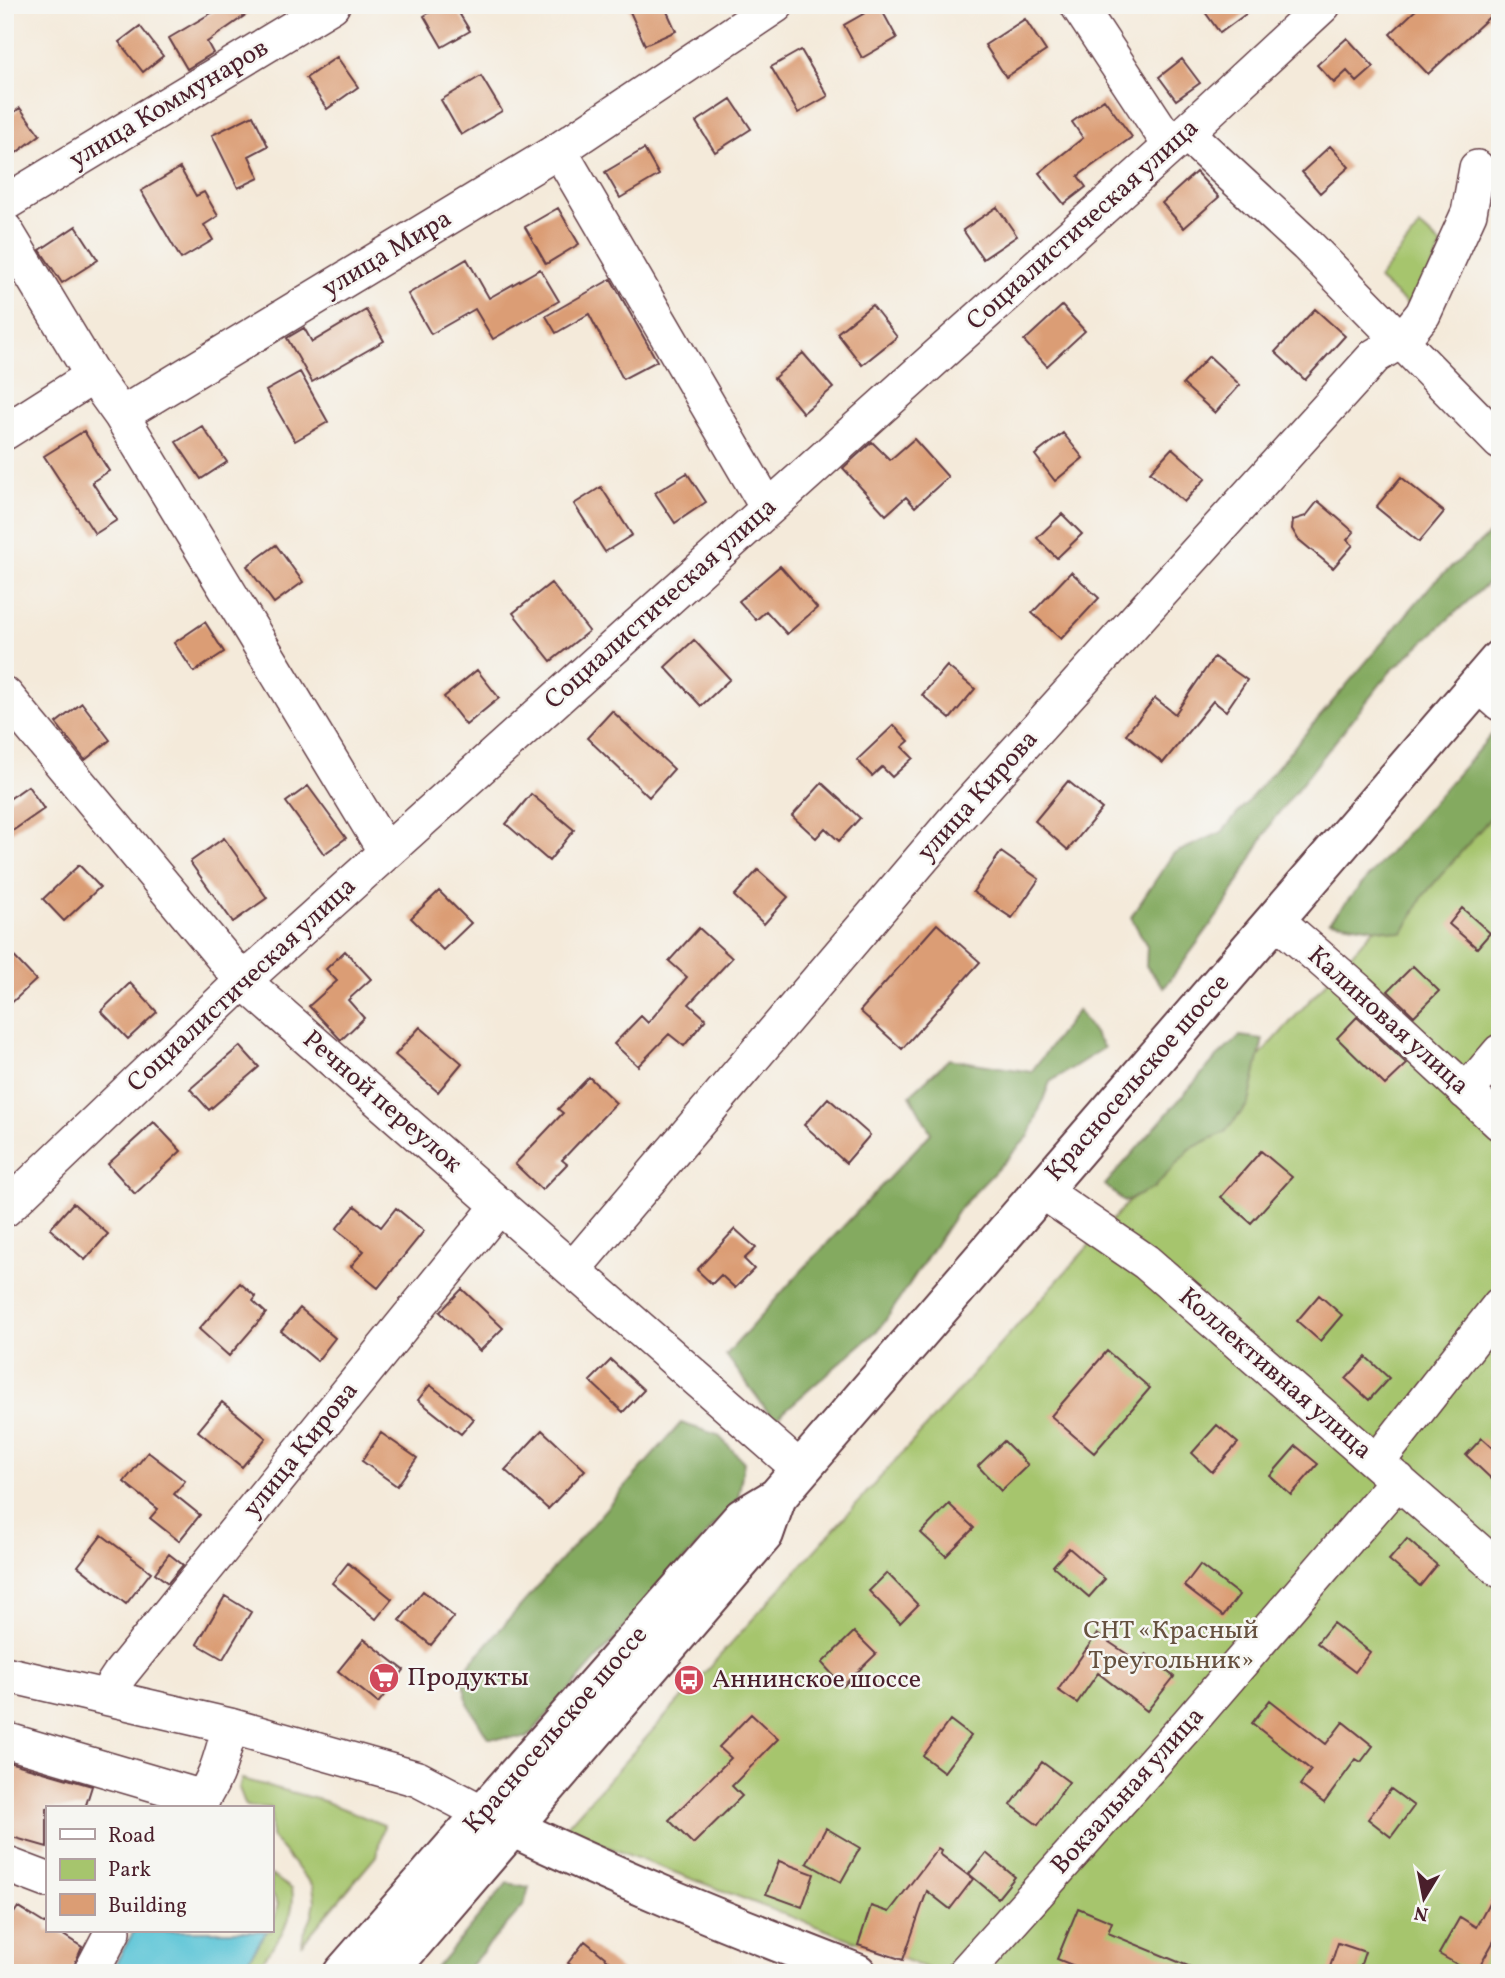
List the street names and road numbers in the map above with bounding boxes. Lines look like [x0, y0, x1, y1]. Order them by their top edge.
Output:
street label: улица Коммунаров [63, 30, 275, 178]
street label: Социалистическая улица [959, 111, 1207, 339]
street label: улица Мира [315, 201, 459, 307]
street label: Социалистическая улица [537, 490, 785, 718]
street label: улица Кирова [909, 722, 1047, 870]
street label: Социалистическая улица [120, 869, 364, 1101]
street label: Калиновая улица [1299, 938, 1477, 1104]
street label: Красносельское шоссе [1037, 966, 1239, 1190]
street label: Речной переулок [294, 1022, 470, 1182]
street label: Коллективная улица [1170, 1280, 1380, 1468]
street label: улица Кирова [235, 1374, 367, 1526]
street label: Красносельское шоссе [455, 1618, 657, 1842]
street label: Вокзальная улица [1043, 1699, 1213, 1883]

